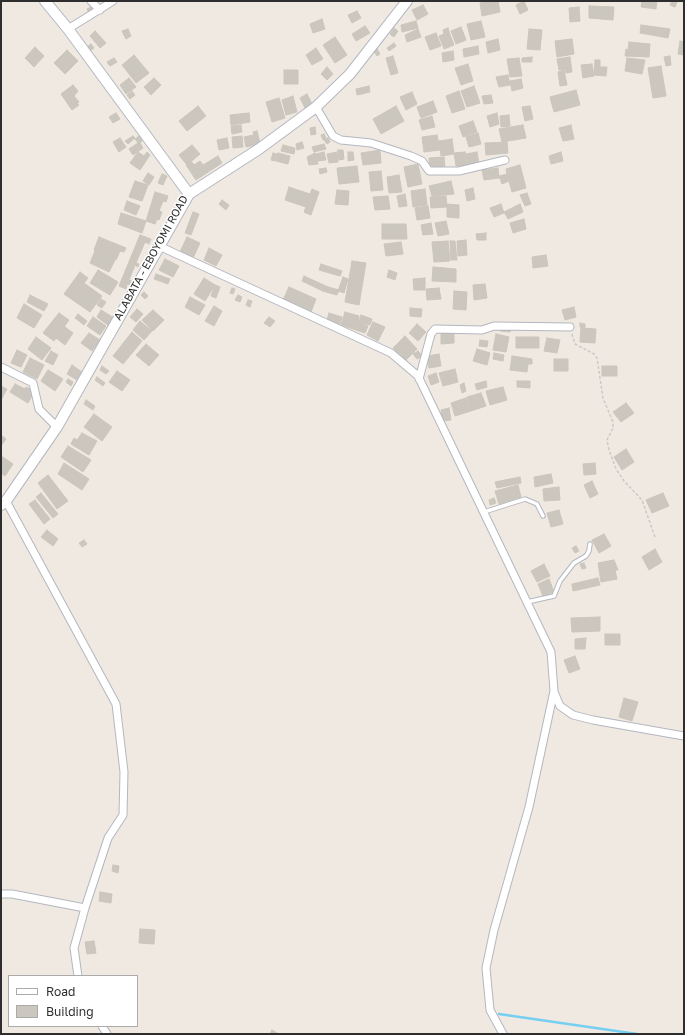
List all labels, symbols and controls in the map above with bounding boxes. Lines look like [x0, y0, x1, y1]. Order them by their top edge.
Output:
street label: ALABATA - EBOYOMI ROAD [111, 193, 191, 323]
legend [8, 975, 138, 1027]
text: Road [46, 984, 75, 999]
text: Building [46, 1004, 94, 1019]

